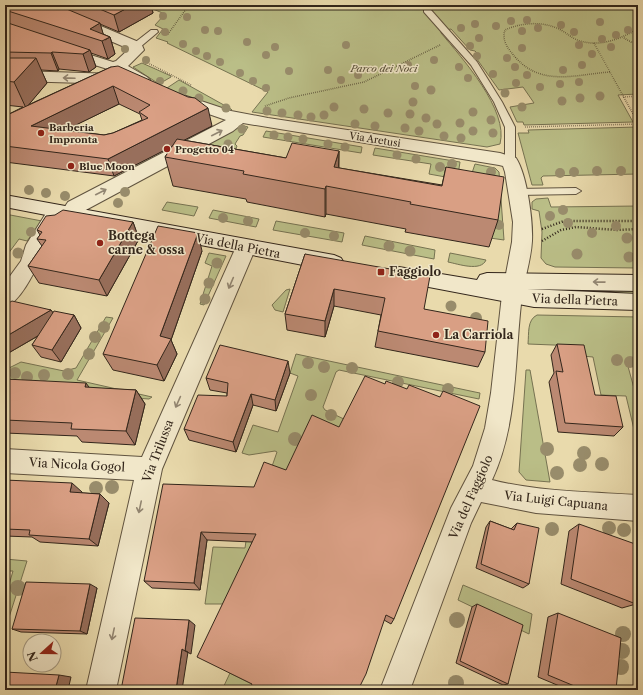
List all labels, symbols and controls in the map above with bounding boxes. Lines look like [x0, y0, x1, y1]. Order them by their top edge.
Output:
park label: Parco dei Noci [350, 62, 418, 75]
one-way arrow [63, 74, 76, 82]
place label: Barberia Impronta [49, 121, 98, 146]
marker: Barberia Impronta [36, 128, 46, 138]
one-way arrow [210, 128, 222, 136]
street label: Via Aretusi [347, 129, 402, 150]
place label: Progetto 04 [175, 143, 234, 156]
marker: Progetto 04 [162, 144, 172, 154]
place label: Blue Moon [79, 160, 135, 173]
marker: Blue Moon [66, 161, 76, 171]
one-way arrow [95, 188, 107, 195]
place label: Bottega carne & ossa [108, 228, 185, 257]
street label: Via della Pietra [193, 230, 282, 261]
marker: Bottega carne & ossa [95, 238, 105, 248]
place label: Faggiolo [389, 264, 442, 279]
marker: Faggiolo [376, 267, 386, 277]
one-way arrow [227, 277, 234, 289]
one-way arrow [593, 278, 606, 286]
street label: Via della Pietra [531, 290, 619, 309]
place label: La Carriola [444, 327, 515, 342]
marker: La Carriola [431, 330, 441, 340]
one-way arrow [174, 396, 181, 408]
street label: Via Trilussa [138, 417, 177, 485]
street label: Via del Faggiolo [445, 452, 496, 542]
street label: Via Nicola Gogol [28, 454, 126, 475]
street label: Via Luigi Capuana [502, 487, 609, 513]
one-way arrow [136, 500, 144, 513]
one-way arrow [109, 627, 117, 640]
north arrow [22, 633, 62, 673]
text: N [24, 649, 41, 664]

